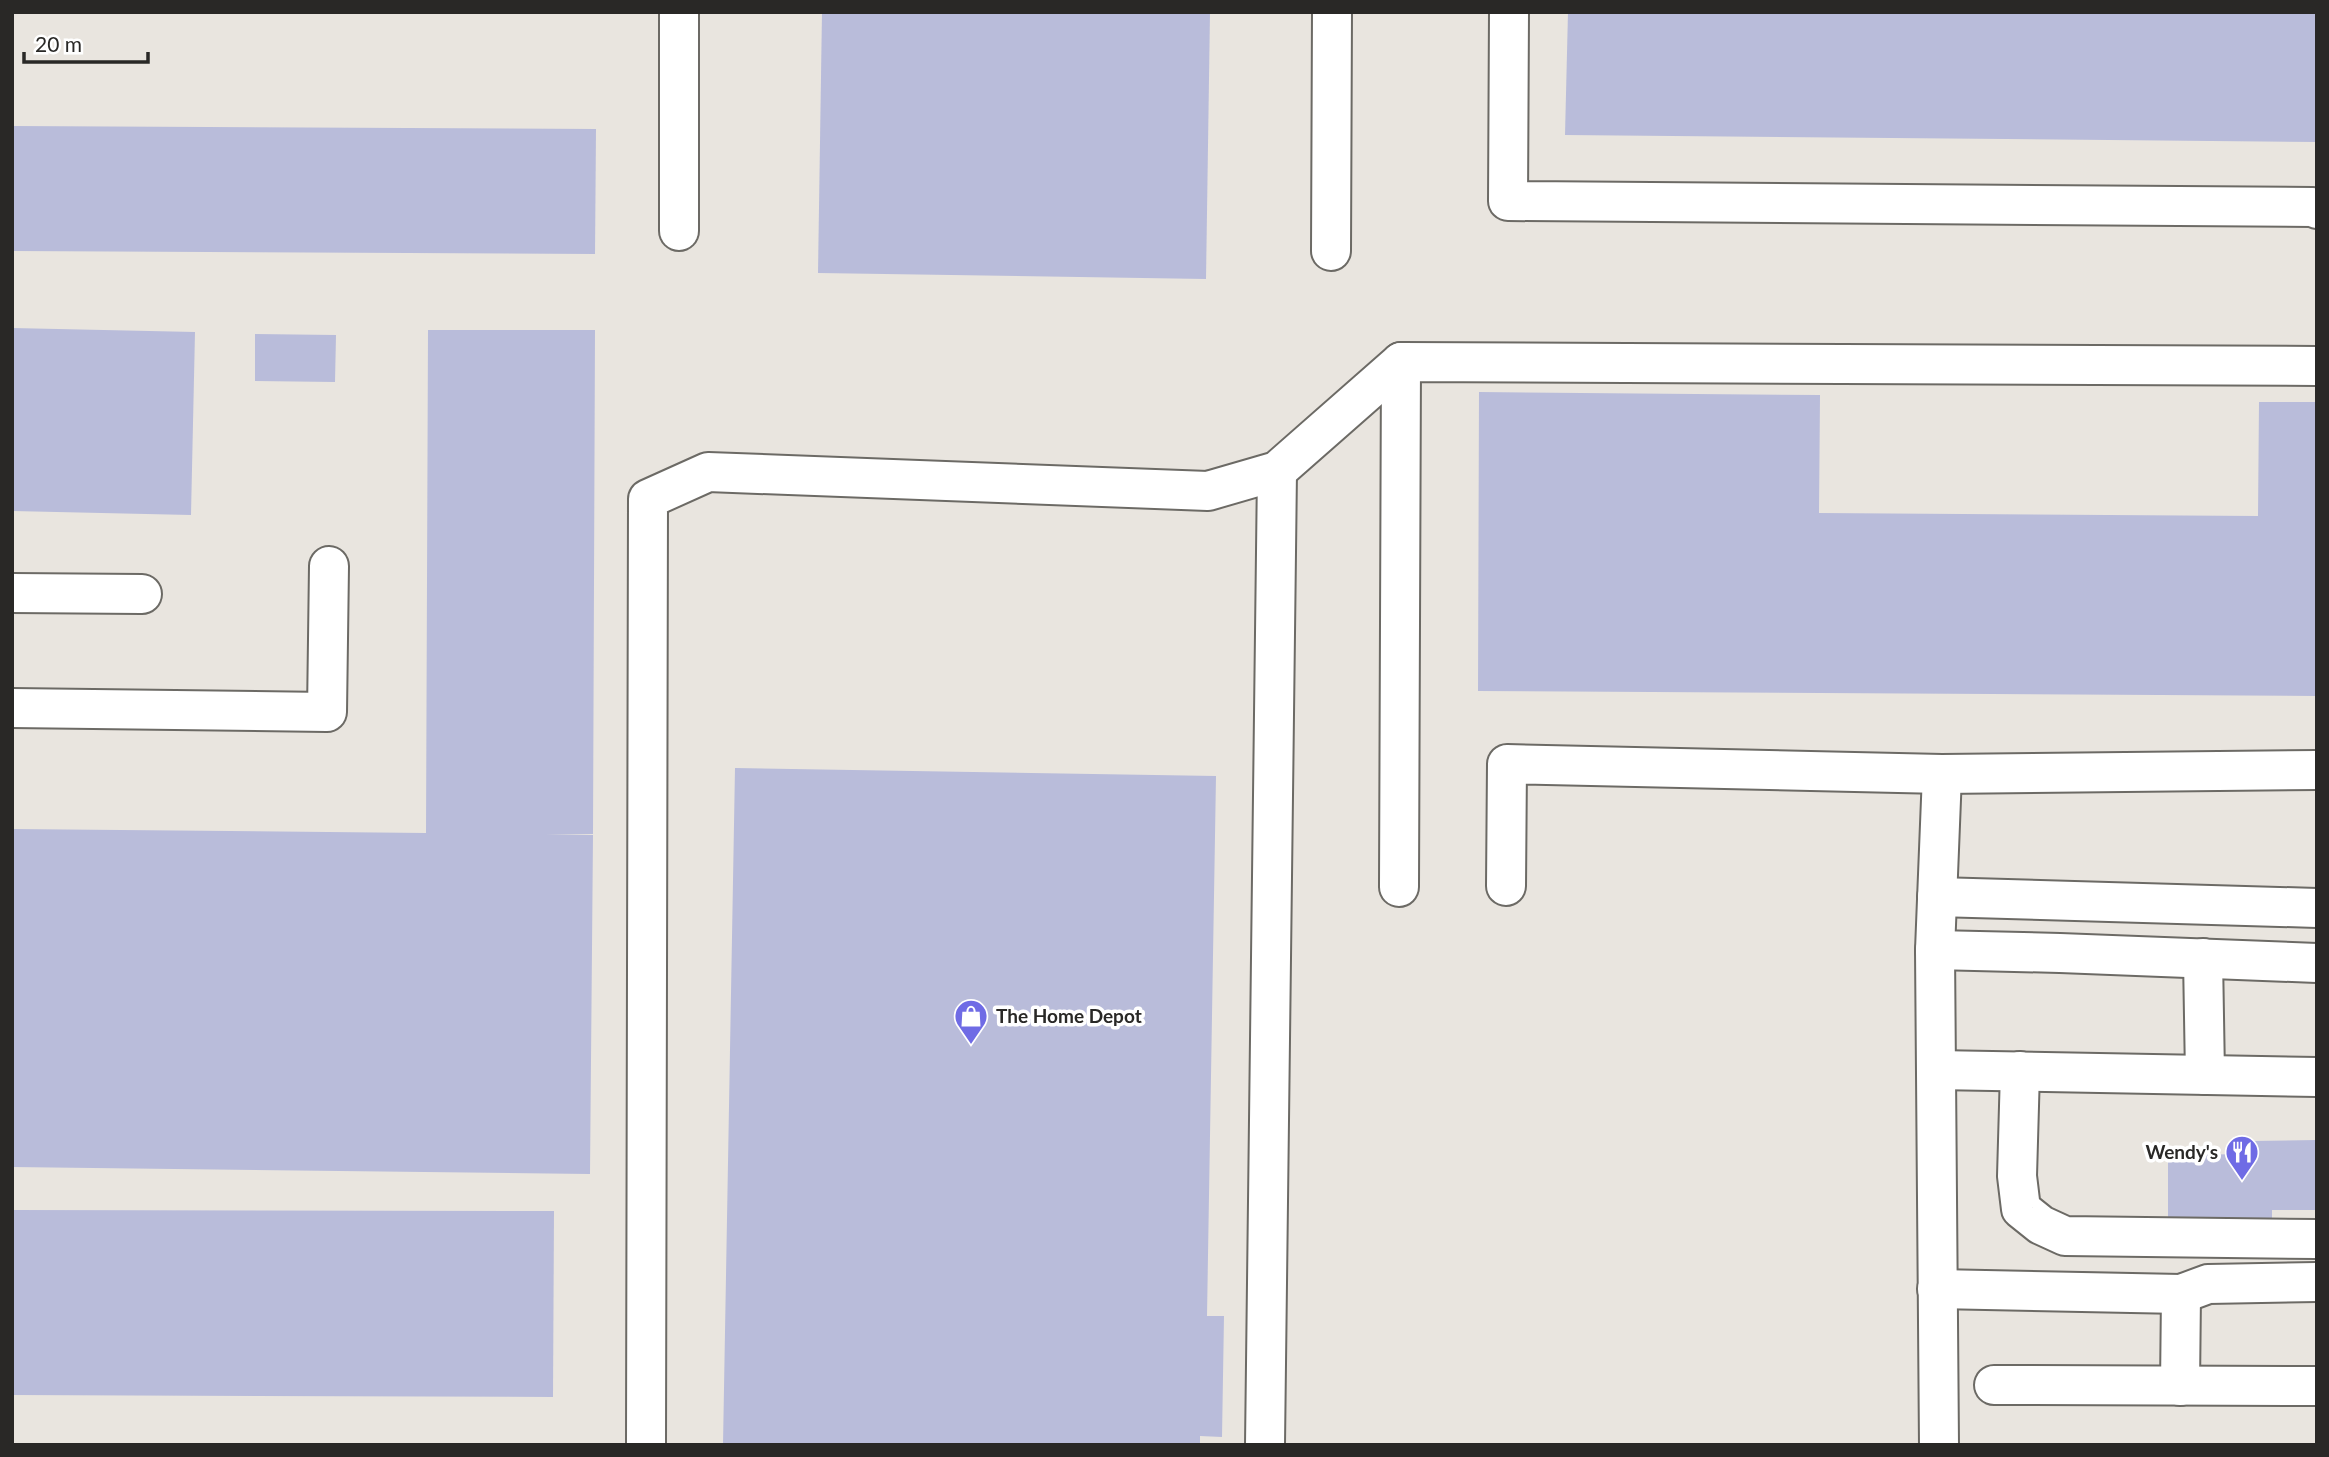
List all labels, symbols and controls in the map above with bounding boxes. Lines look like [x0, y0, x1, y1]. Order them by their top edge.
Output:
scale bar [24, 21, 149, 65]
text: 20 m [35, 31, 82, 56]
shop icon: The Home Depot [952, 997, 990, 1046]
place label: The Home Depot [996, 1004, 1142, 1027]
restaurant icon: Wendy's [2223, 1133, 2261, 1182]
place label: Wendy's [2145, 1140, 2218, 1163]

